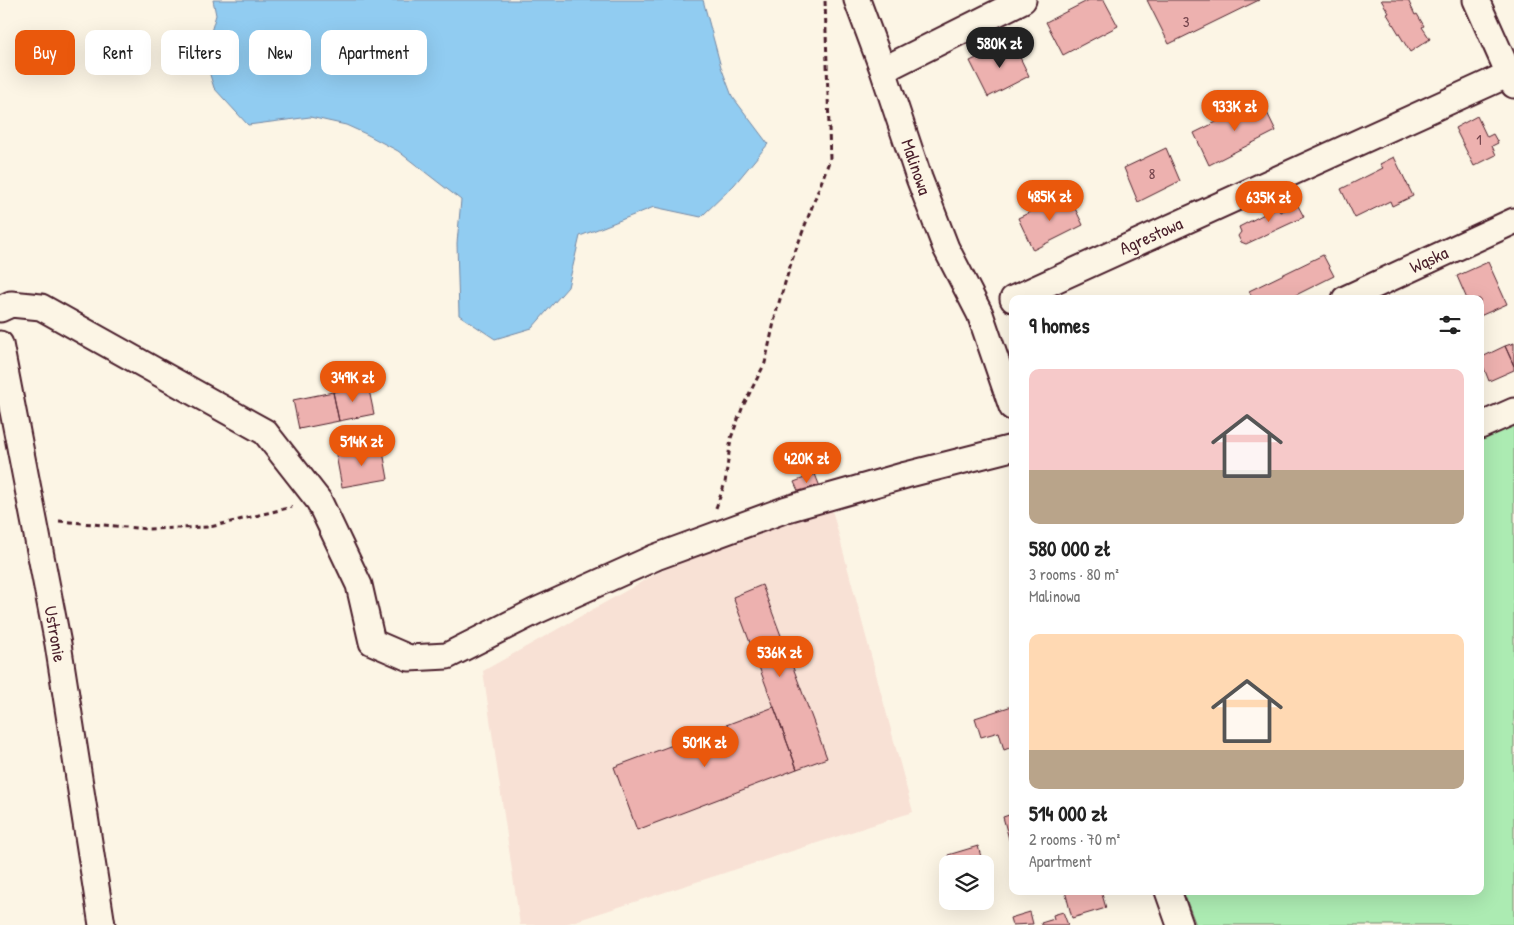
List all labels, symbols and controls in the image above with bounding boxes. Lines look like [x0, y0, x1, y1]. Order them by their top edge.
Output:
house number: 3 [1183, 11, 1190, 32]
pin: 580K zł [954, 27, 1046, 69]
chip: Buy [15, 30, 75, 75]
chip: Rent [85, 30, 151, 75]
chip: Filters [161, 30, 239, 75]
chip: New [249, 30, 311, 75]
chip: Apartment [321, 30, 427, 75]
text: 580K zł [977, 32, 1023, 54]
pin: 933K zł [1189, 90, 1281, 132]
text: 933K zł [1212, 95, 1258, 117]
house number: 1 [1476, 129, 1482, 150]
street label: Malinowa [895, 136, 938, 198]
house number: 8 [1149, 163, 1155, 184]
pin: 485K zł [1004, 180, 1096, 222]
pin: 635K zł [1223, 180, 1315, 223]
text: 485K zł [1028, 185, 1072, 207]
text: 635K zł [1246, 186, 1292, 208]
street label: Agrestowa [1115, 211, 1186, 261]
street label: Wąska [1406, 240, 1452, 279]
text: 9 homes [1029, 311, 1090, 340]
icon: filters [1436, 311, 1464, 339]
pin: 349K zł [307, 360, 399, 403]
text: 349K zł [331, 366, 375, 388]
icon: home [1202, 401, 1292, 491]
pin: 514K zł [316, 424, 408, 467]
text: 514K zł [340, 430, 384, 452]
pin: 420K zł [761, 442, 853, 484]
text: 420K zł [784, 447, 830, 469]
text: 580 000 zł [1029, 534, 1111, 563]
text: 3 rooms · 80 m² [1029, 563, 1119, 585]
text: Malinowa [1029, 585, 1080, 607]
street label: Ustronie [38, 604, 73, 664]
pin: 536K zł [734, 636, 826, 678]
text: 536K zł [757, 641, 803, 663]
icon: home [1202, 666, 1292, 756]
pin: 501K zł [659, 726, 751, 768]
text: 501K zł [683, 731, 727, 753]
text: 514 000 zł [1029, 799, 1108, 828]
text: 2 rooms · 70 m² [1029, 828, 1120, 850]
text: Apartment [1029, 850, 1092, 872]
map controls [939, 855, 994, 910]
button: layers [939, 855, 994, 910]

